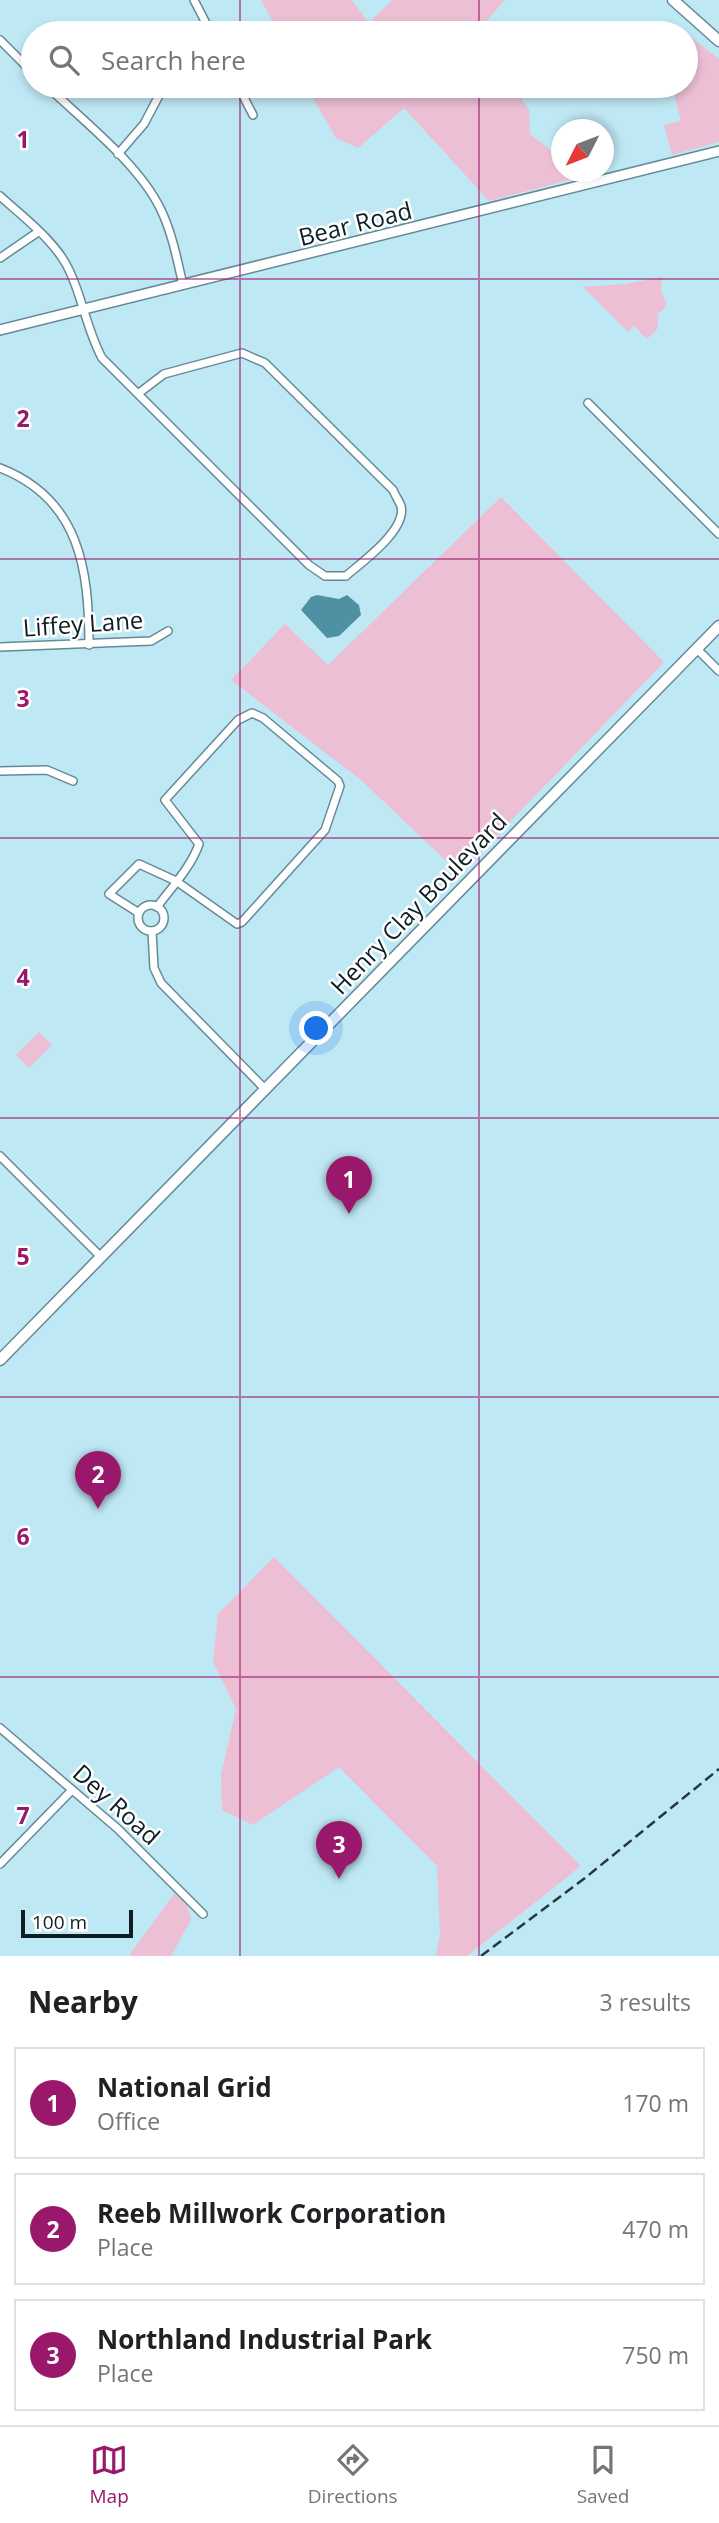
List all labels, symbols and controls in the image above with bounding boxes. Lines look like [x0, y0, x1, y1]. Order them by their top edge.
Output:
search box [21, 21, 698, 98]
icon: search [45, 41, 83, 79]
text: Search here [101, 42, 246, 78]
north arrow [551, 119, 614, 182]
text: 1 [16, 123, 30, 155]
street label: Bear Road [295, 193, 415, 253]
text: 2 [16, 402, 30, 434]
street label: Liffey Lane [22, 602, 144, 644]
text: 3 [16, 682, 30, 714]
street label: Henry Clay Boulevard [323, 805, 513, 1001]
text: 4 [16, 961, 30, 993]
your location [299, 1011, 333, 1045]
pin: 1 [326, 1156, 372, 1214]
text: 5 [16, 1240, 30, 1272]
pin: 2 [75, 1451, 121, 1509]
text: 6 [16, 1520, 30, 1552]
street label: Dey Road [66, 1756, 168, 1852]
text: 7 [16, 1799, 30, 1831]
pin: 3 [316, 1821, 362, 1879]
scale bar [21, 1907, 133, 1939]
text: 100 m [32, 1909, 87, 1935]
text: Nearby [28, 1981, 138, 2022]
text: 3 results [600, 1986, 691, 2018]
text: National Grid [97, 2069, 272, 2105]
text: 1 [46, 2087, 60, 2119]
text: 170 m [622, 2087, 689, 2119]
text: Office [97, 2105, 160, 2137]
text: Reeb Millwork Corporation [97, 2195, 446, 2231]
text: 2 [46, 2213, 60, 2245]
text: 470 m [622, 2213, 689, 2245]
text: Place [97, 2231, 153, 2263]
text: Northland Industrial Park [97, 2321, 432, 2357]
text: 3 [46, 2339, 60, 2371]
text: 750 m [622, 2339, 689, 2371]
text: Place [97, 2357, 153, 2389]
tab: Map [90, 2441, 129, 2509]
tab: Directions [308, 2441, 398, 2509]
tab: Saved [577, 2441, 629, 2509]

